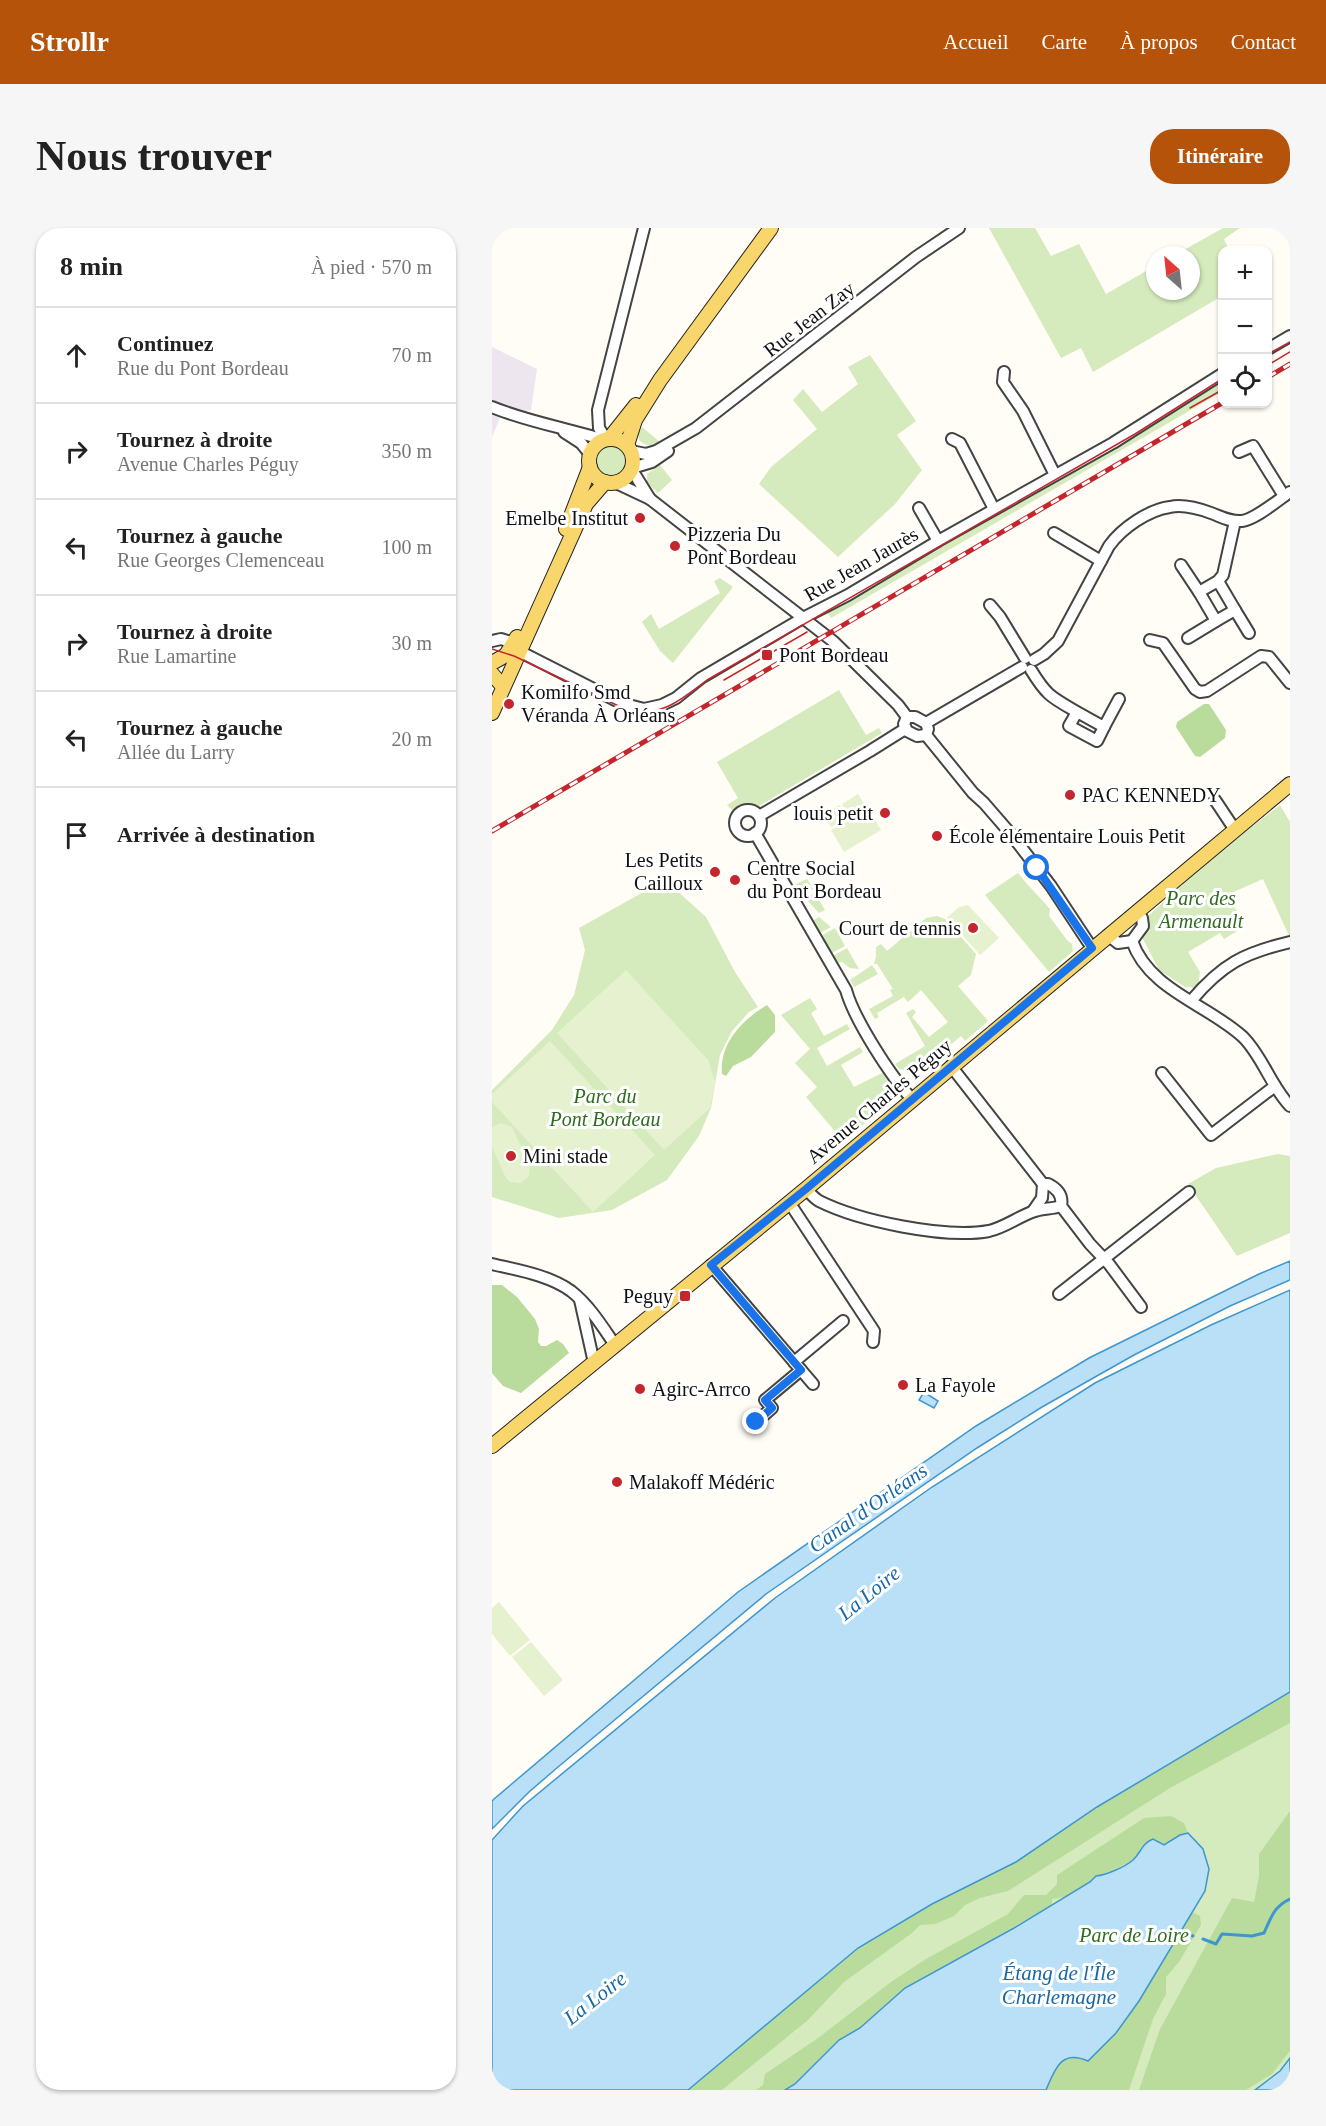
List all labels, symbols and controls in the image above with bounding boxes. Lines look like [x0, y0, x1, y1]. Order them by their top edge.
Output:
text: Strollr [30, 26, 109, 57]
text: Accueil [943, 30, 1009, 54]
text: Carte [1042, 30, 1087, 54]
text: À propos [1120, 30, 1198, 54]
text: Contact [1231, 30, 1296, 54]
button: Itinéraire [1150, 129, 1290, 184]
text: Nous trouver [36, 133, 272, 179]
north arrow [1146, 246, 1200, 300]
map controls [1218, 246, 1272, 408]
button: + [1218, 246, 1272, 300]
text: 8 min [60, 252, 123, 281]
text: À pied · 570 m [311, 256, 432, 278]
street label: Rue Jean Zay [759, 277, 859, 362]
button: − [1218, 300, 1272, 354]
text: Continuez [117, 331, 214, 356]
icon: ahead [60, 339, 93, 372]
text: 70 m [391, 344, 432, 366]
button: locate [1218, 354, 1272, 408]
text: Rue du Pont Bordeau [117, 357, 289, 379]
text: Tournez à droite [117, 427, 272, 452]
icon: right [60, 435, 93, 468]
text: 350 m [381, 440, 432, 462]
text: Avenue Charles Péguy [117, 453, 299, 475]
place label: Emelbe Institut [505, 507, 628, 529]
marker: Emelbe Institut [633, 511, 647, 525]
street label: Rue Jean Jaurès [800, 522, 922, 605]
text: Tournez à gauche [117, 523, 282, 548]
place label: Pizzeria Du Pont Bordeau [687, 523, 796, 568]
icon: left [60, 531, 93, 564]
text: 100 m [381, 536, 432, 558]
marker: Pizzeria Du Pont Bordeau [668, 539, 682, 553]
text: Rue Georges Clemenceau [117, 549, 324, 571]
text: Tournez à droite [117, 619, 272, 644]
icon: right [60, 627, 93, 660]
text: 30 m [391, 632, 432, 654]
place label: Pont Bordeau [779, 644, 888, 666]
text: Rue Lamartine [117, 645, 236, 667]
marker: Pont Bordeau [760, 648, 774, 662]
place label: Komilfo Smd Véranda À Orléans [521, 681, 676, 726]
marker: Komilfo Smd Véranda À Orléans [502, 697, 516, 711]
text: Tournez à gauche [117, 715, 282, 740]
icon: left [60, 723, 93, 756]
text: 20 m [391, 728, 432, 750]
text: Allée du Larry [117, 741, 235, 763]
place label: PAC KENNEDY [1082, 784, 1221, 806]
marker: PAC KENNEDY [1063, 788, 1077, 802]
place label: louis petit [794, 802, 873, 825]
marker: louis petit [878, 806, 892, 820]
icon: arrive [60, 819, 93, 852]
text: Arrivée à destination [117, 822, 315, 847]
place label: École élémentaire Louis Petit [949, 825, 1185, 847]
marker: École élémentaire Louis Petit [930, 829, 944, 843]
place label: Les Petits Cailloux [625, 849, 703, 894]
route start [1023, 854, 1049, 880]
place label: Centre Social du Pont Bordeau [747, 857, 881, 902]
marker: Les Petits Cailloux [708, 865, 722, 879]
marker: Centre Social du Pont Bordeau [728, 873, 742, 887]
park label: Parc des Armenault [1157, 887, 1244, 932]
place label: Court de tennis [839, 917, 961, 939]
marker: Court de tennis [966, 921, 980, 935]
street label: Avenue Charles Péguy [802, 1034, 956, 1169]
park label: Parc du Pont Bordeau [549, 1085, 660, 1130]
place label: Mini stade [523, 1145, 608, 1167]
marker: Mini stade [504, 1149, 518, 1163]
place label: Peguy [623, 1285, 673, 1308]
marker: Peguy [678, 1289, 692, 1303]
place label: La Fayole [915, 1374, 996, 1397]
place label: Agirc-Arrco [652, 1378, 751, 1401]
marker: La Fayole [896, 1378, 910, 1392]
marker: Agirc-Arrco [633, 1382, 647, 1396]
route end [742, 1408, 768, 1434]
water label: Canal d'Orléans [804, 1458, 932, 1558]
place label: Malakoff Médéric [629, 1471, 775, 1493]
marker: Malakoff Médéric [610, 1475, 624, 1489]
water label: La Loire [833, 1561, 905, 1626]
park label: Parc de Loire [1078, 1924, 1189, 1946]
water label: Étang de l'Île Charlemagne [1002, 1961, 1116, 2009]
water label: La Loire [558, 1966, 631, 2030]

